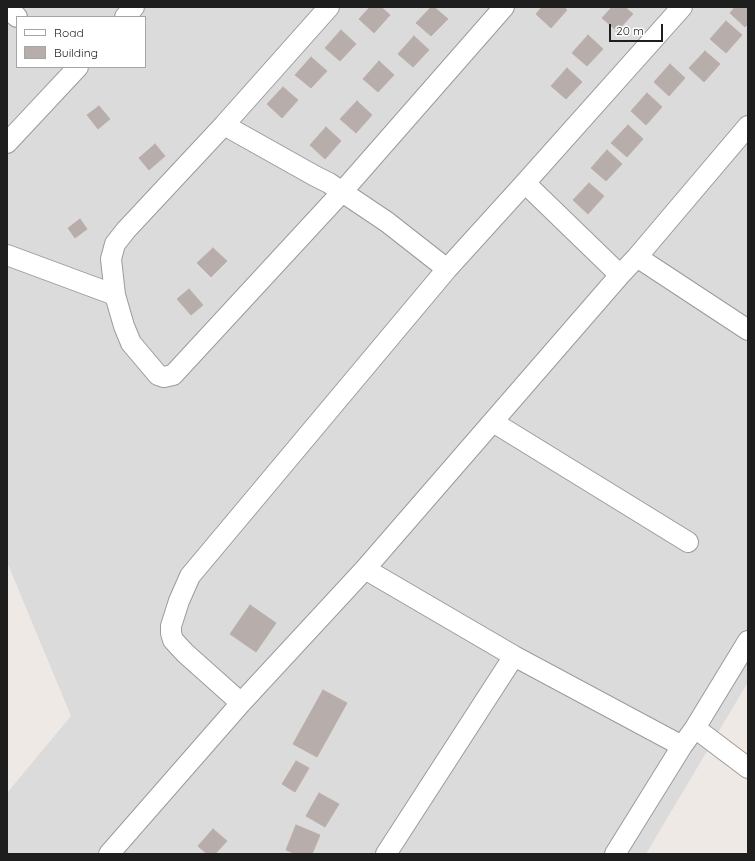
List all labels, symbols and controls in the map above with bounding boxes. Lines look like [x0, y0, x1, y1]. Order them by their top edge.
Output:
legend [16, 16, 146, 68]
scale bar [611, 16, 665, 42]
text: 20 m [616, 23, 644, 38]
text: Road [54, 25, 84, 40]
text: Building [54, 45, 98, 60]

